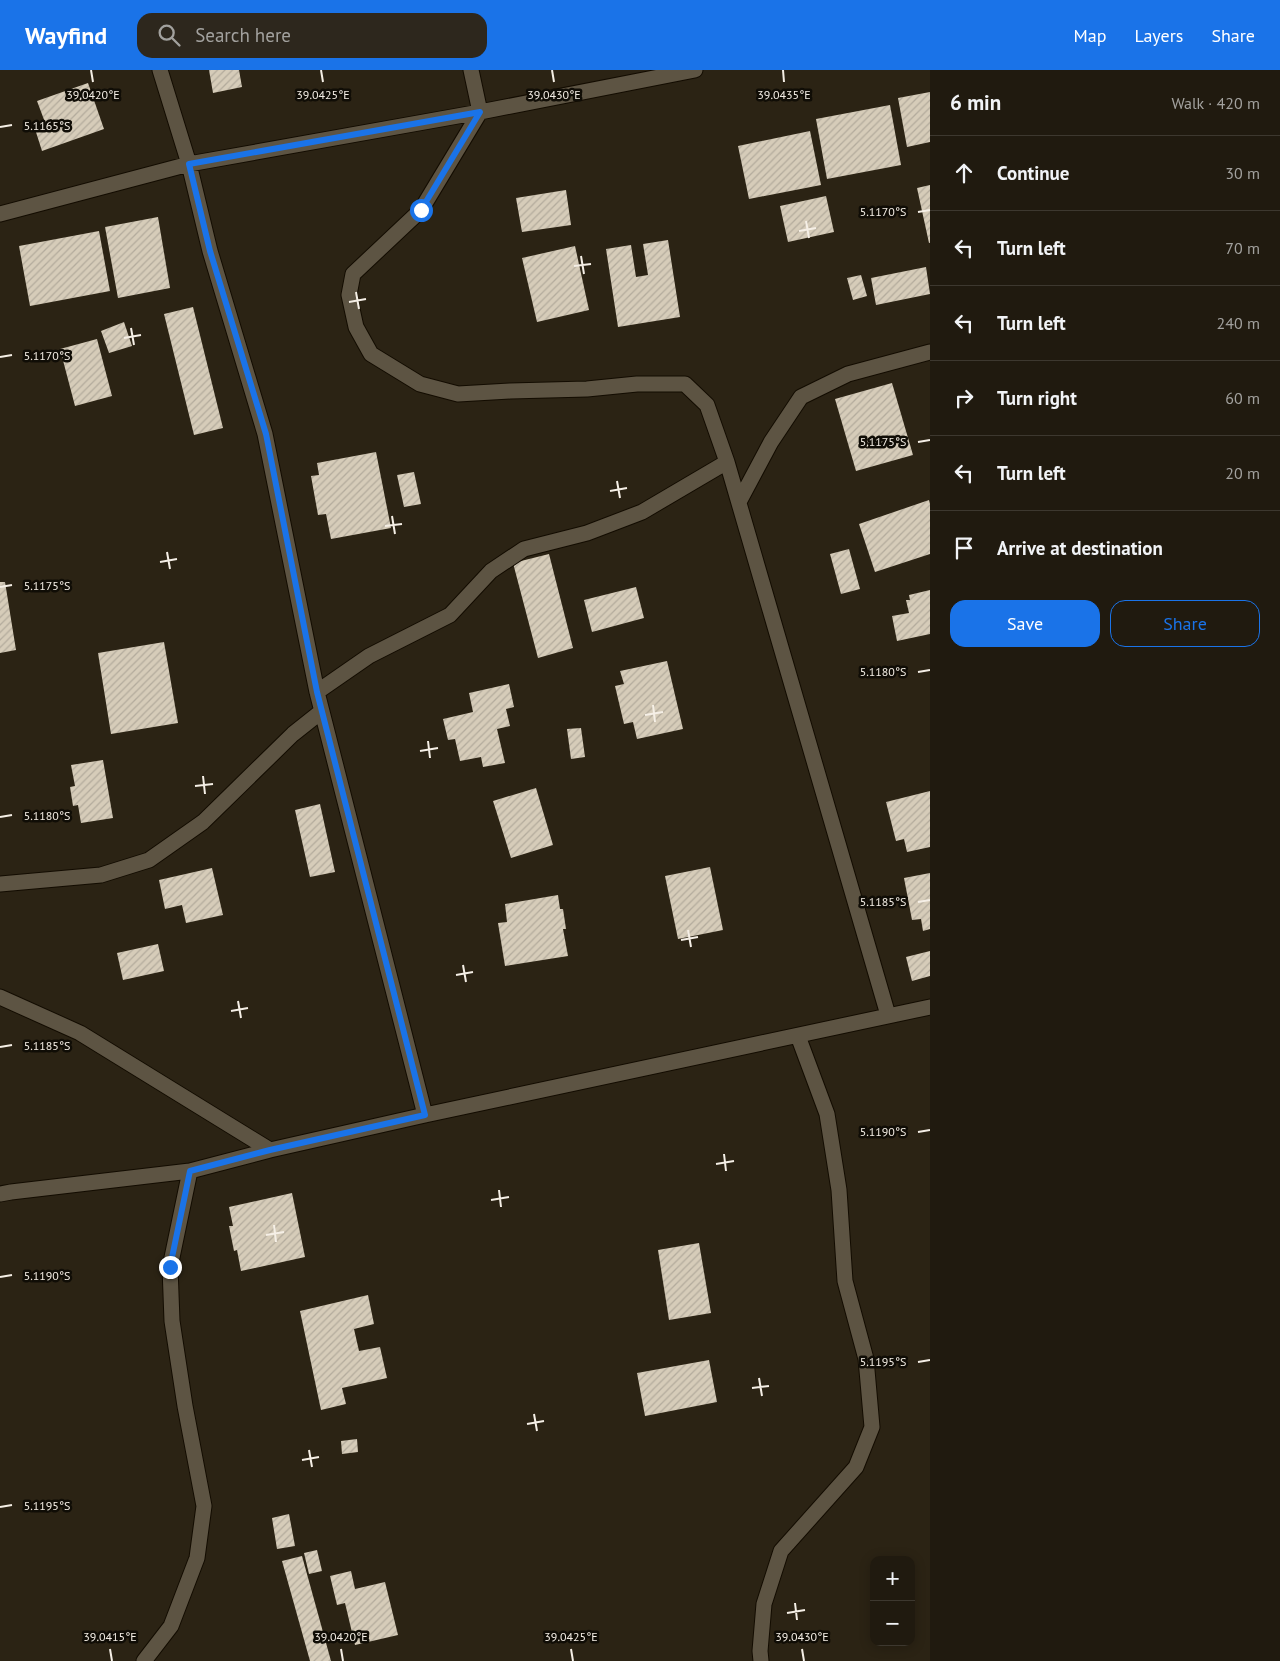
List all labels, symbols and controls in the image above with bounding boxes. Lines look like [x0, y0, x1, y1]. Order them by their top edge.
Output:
search box [137, 13, 487, 58]
text: Wayfind [25, 20, 107, 51]
icon: search [155, 21, 183, 49]
text: Search here [195, 23, 291, 47]
text: Map [1074, 24, 1106, 47]
text: Layers [1134, 24, 1183, 47]
text: Share [1211, 24, 1255, 47]
text: 39.0420°E [66, 87, 120, 102]
text: 39.0425°E [296, 87, 350, 102]
text: 39.0430°E [527, 87, 581, 102]
text: 39.0435°E [757, 87, 811, 102]
text: 6 min [950, 89, 1001, 116]
text: Walk · 420 m [1171, 93, 1260, 113]
text: 5.1165°S [24, 118, 70, 133]
icon: ahead [950, 159, 978, 187]
text: Continue [997, 161, 1069, 185]
text: 30 m [1225, 163, 1260, 183]
route start [410, 199, 433, 222]
text: 5.1170°S [860, 204, 906, 219]
icon: left [950, 234, 978, 262]
text: Turn left [997, 236, 1066, 260]
text: 70 m [1225, 238, 1260, 258]
icon: left [950, 309, 978, 337]
text: Turn left [997, 311, 1066, 335]
text: 240 m [1217, 313, 1260, 333]
text: 5.1170°S [24, 348, 70, 363]
icon: right [950, 384, 978, 412]
text: Turn right [997, 386, 1077, 410]
text: 60 m [1225, 388, 1260, 408]
text: 5.1175°S [860, 434, 906, 449]
icon: left [950, 459, 978, 487]
text: Turn left [997, 461, 1066, 485]
text: 20 m [1225, 463, 1260, 483]
icon: arrive [950, 534, 978, 562]
text: Arrive at destination [997, 536, 1163, 560]
text: 5.1175°S [24, 578, 70, 593]
button: Save [950, 600, 1100, 647]
button: Share [1110, 600, 1260, 647]
text: 5.1180°S [860, 664, 906, 679]
text: 5.1180°S [24, 808, 70, 823]
text: 5.1185°S [860, 894, 906, 909]
text: 5.1185°S [24, 1038, 70, 1053]
text: 5.1190°S [860, 1124, 906, 1139]
route end [159, 1256, 182, 1279]
text: 5.1190°S [24, 1268, 70, 1283]
text: 5.1195°S [860, 1354, 906, 1369]
text: 5.1195°S [24, 1498, 70, 1513]
map controls [870, 1556, 915, 1646]
button: + [870, 1556, 915, 1601]
button: − [870, 1601, 915, 1646]
text: 39.0415°E [83, 1629, 137, 1644]
text: 39.0420°E [314, 1629, 368, 1644]
text: 39.0425°E [544, 1629, 598, 1644]
text: 39.0430°E [775, 1629, 829, 1644]

